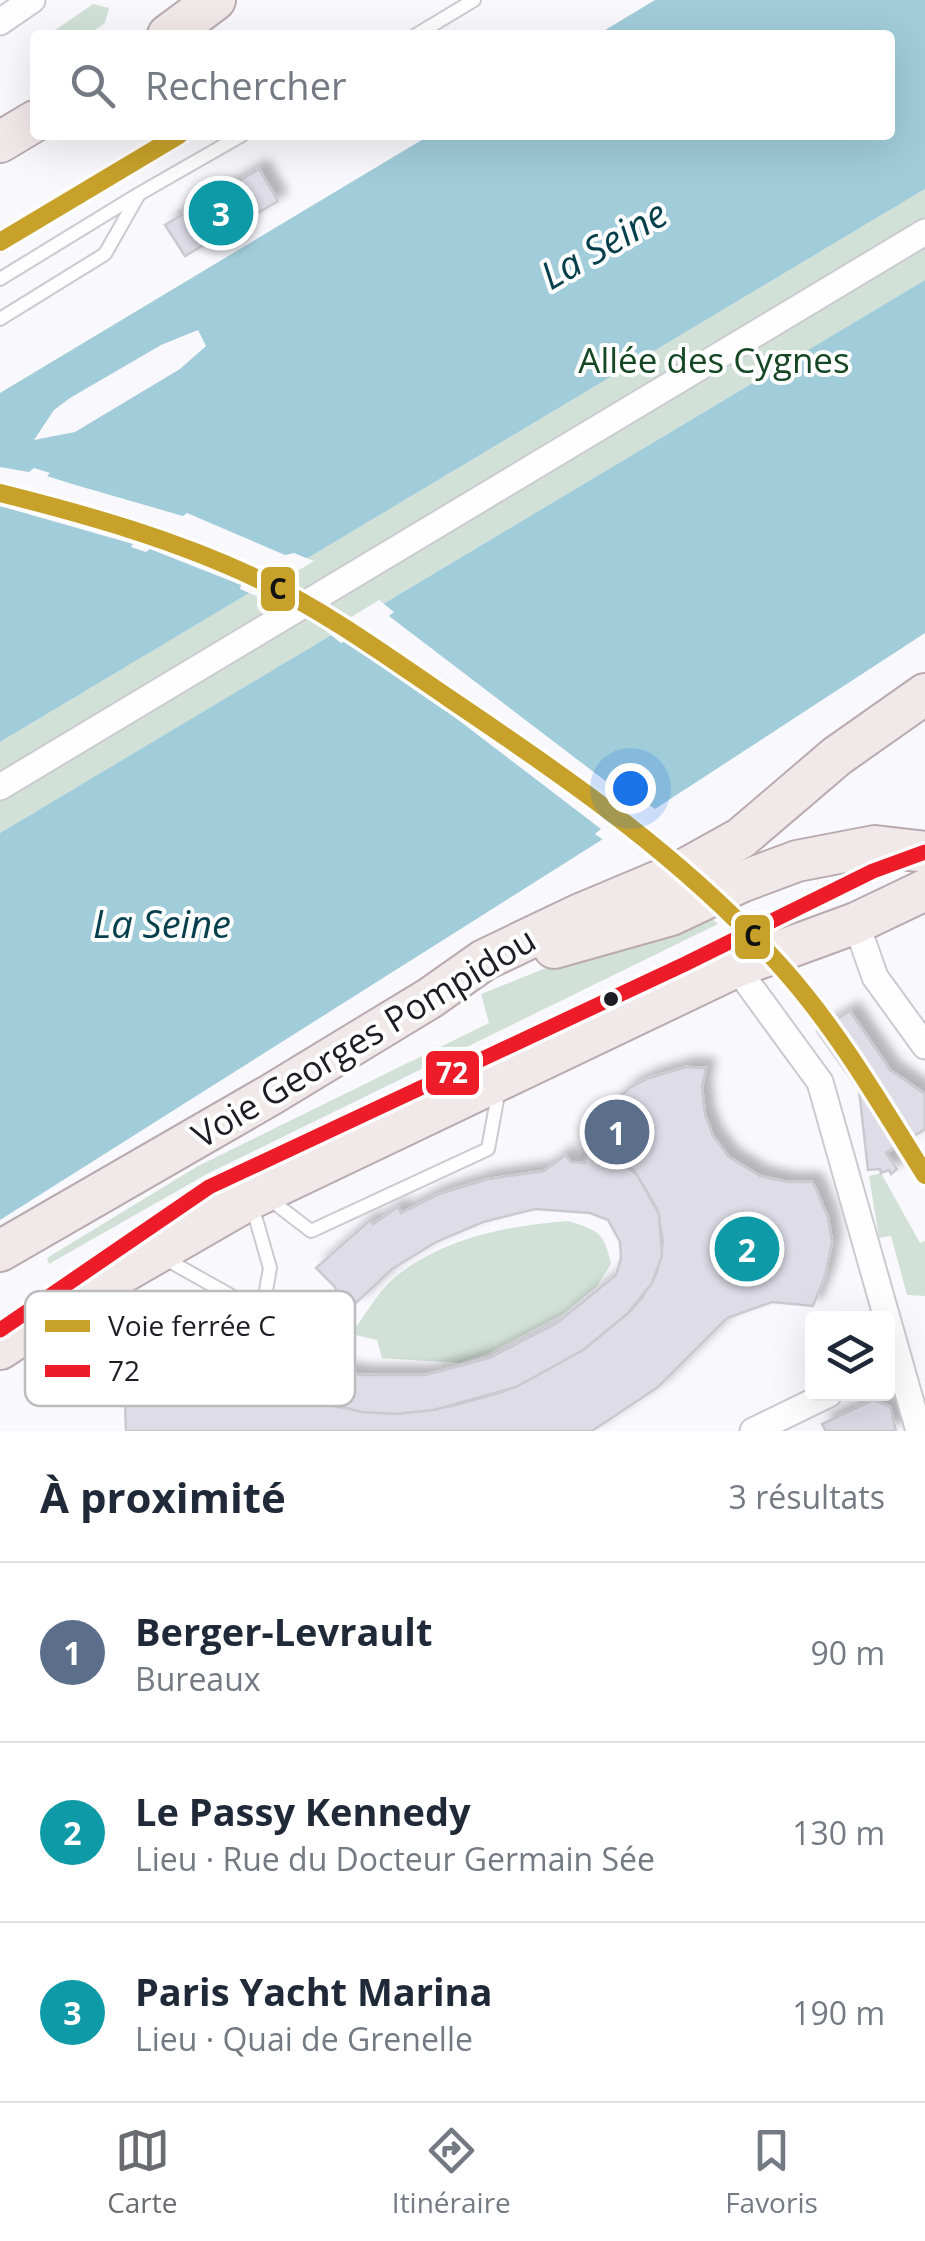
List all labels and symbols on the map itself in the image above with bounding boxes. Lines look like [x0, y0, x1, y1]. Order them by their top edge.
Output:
pin: 3 [188, 176, 254, 250]
water label: La Seine [530, 186, 676, 300]
park label: Allée des Cygnes [578, 336, 850, 383]
line badge: C [259, 565, 297, 613]
text: C [269, 569, 287, 607]
your location [605, 763, 656, 814]
water label: La Seine [93, 897, 231, 949]
line badge: C [733, 913, 772, 961]
street label: Voie Georges Pompidou [183, 915, 544, 1158]
text: C [744, 916, 762, 954]
unlabelled marker [601, 989, 621, 1009]
line badge: 72 [424, 1049, 481, 1097]
text: 72 [436, 1053, 468, 1091]
pin: 1 [584, 1094, 650, 1170]
pin: 2 [714, 1212, 780, 1286]
legend [25, 1291, 355, 1406]
text: Voie ferrée C [108, 1306, 276, 1344]
text: 72 [108, 1351, 140, 1389]

